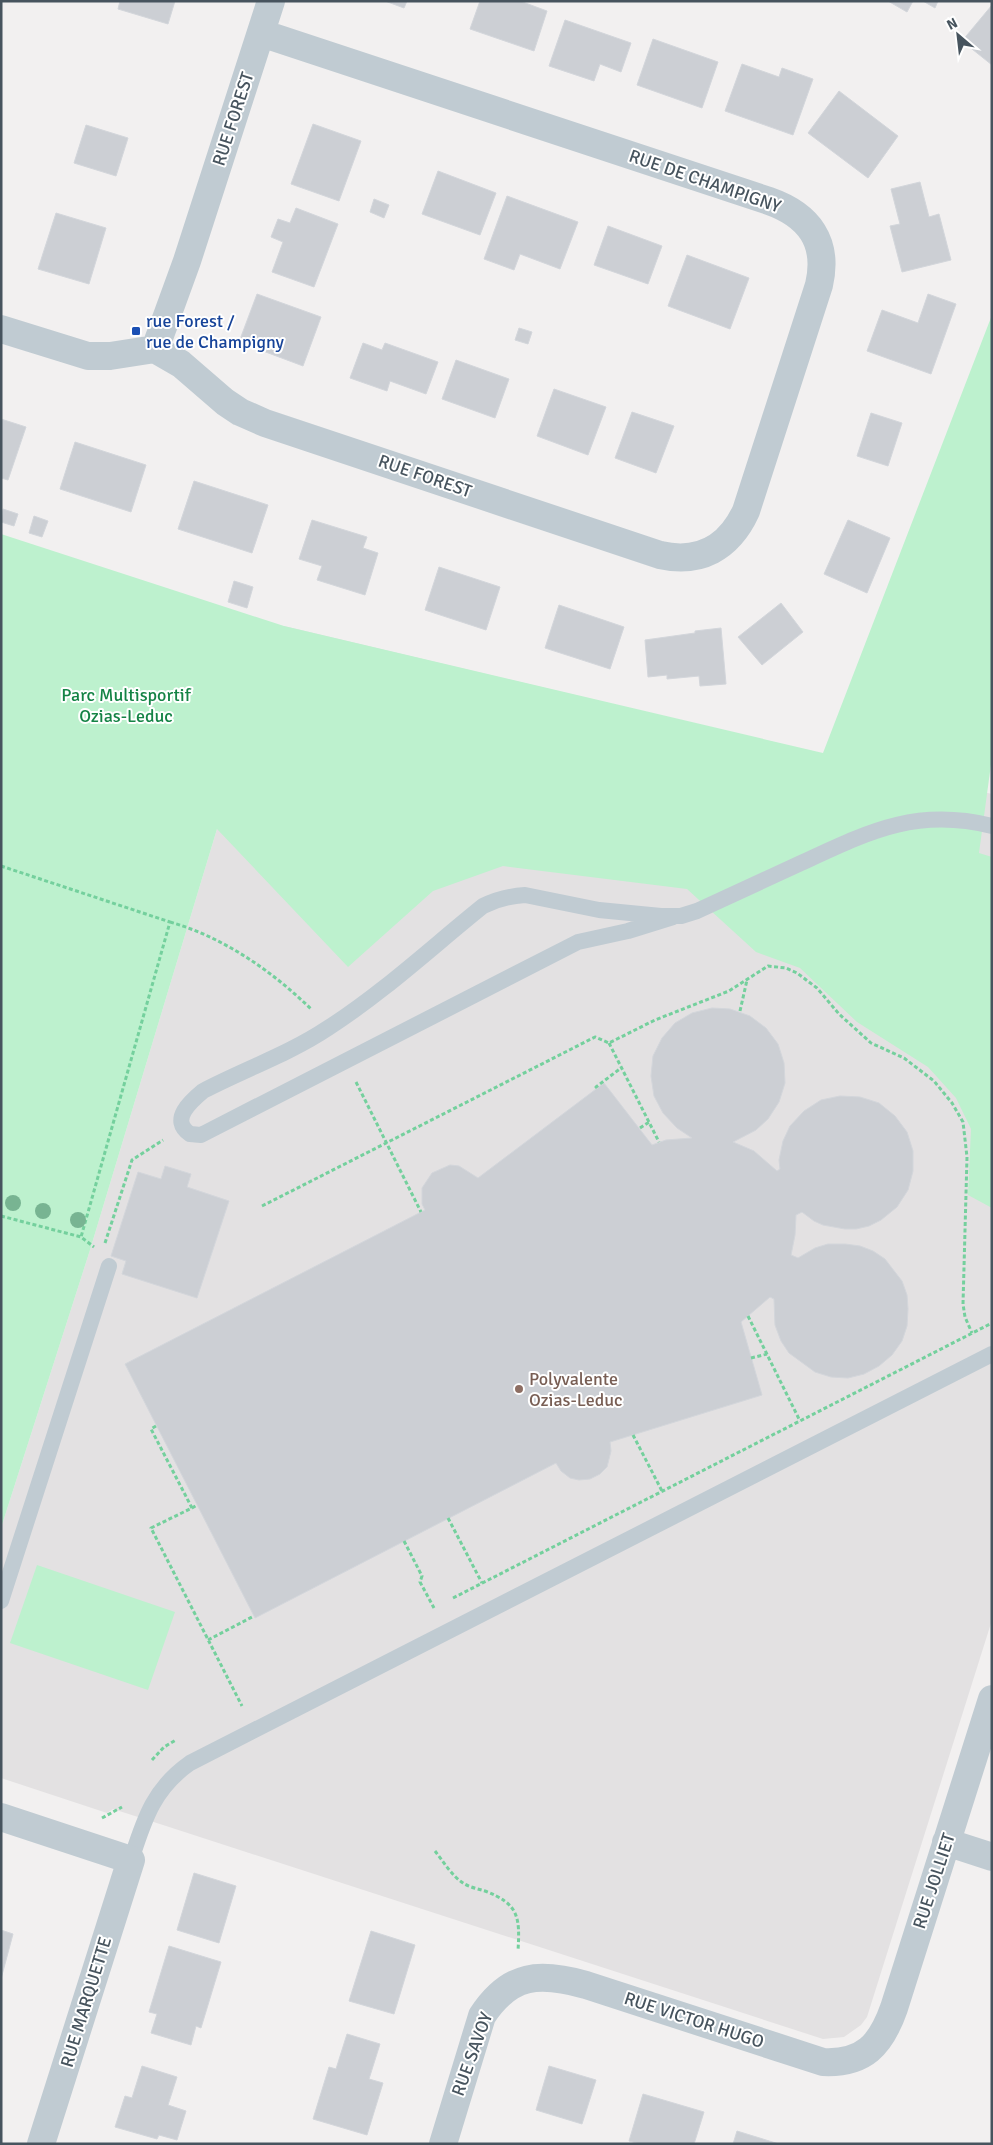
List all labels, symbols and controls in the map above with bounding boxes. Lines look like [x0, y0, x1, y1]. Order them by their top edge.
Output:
north arrow [933, 10, 983, 60]
text: N [944, 14, 960, 34]
street label: RUE FOREST [208, 69, 259, 169]
street label: RUE DE CHAMPIGNY [626, 145, 784, 217]
place label: rue Forest / rue de Champigny [146, 310, 284, 353]
marker: rue Forest / rue de Champigny [130, 325, 142, 337]
street label: RUE FOREST [375, 450, 475, 502]
park label: Parc Multisportif Ozias-Leduc [61, 684, 192, 727]
place label: Polyvalente Ozias-Leduc [529, 1368, 623, 1411]
marker: Polyvalente Ozias-Leduc [513, 1383, 525, 1395]
street label: RUE JOLLIET [908, 1830, 960, 1932]
street label: RUE MARQUETTE [56, 1934, 116, 2070]
street label: RUE VICTOR HUGO [621, 1987, 767, 2053]
street label: RUE SAVOY [447, 2009, 497, 2099]

